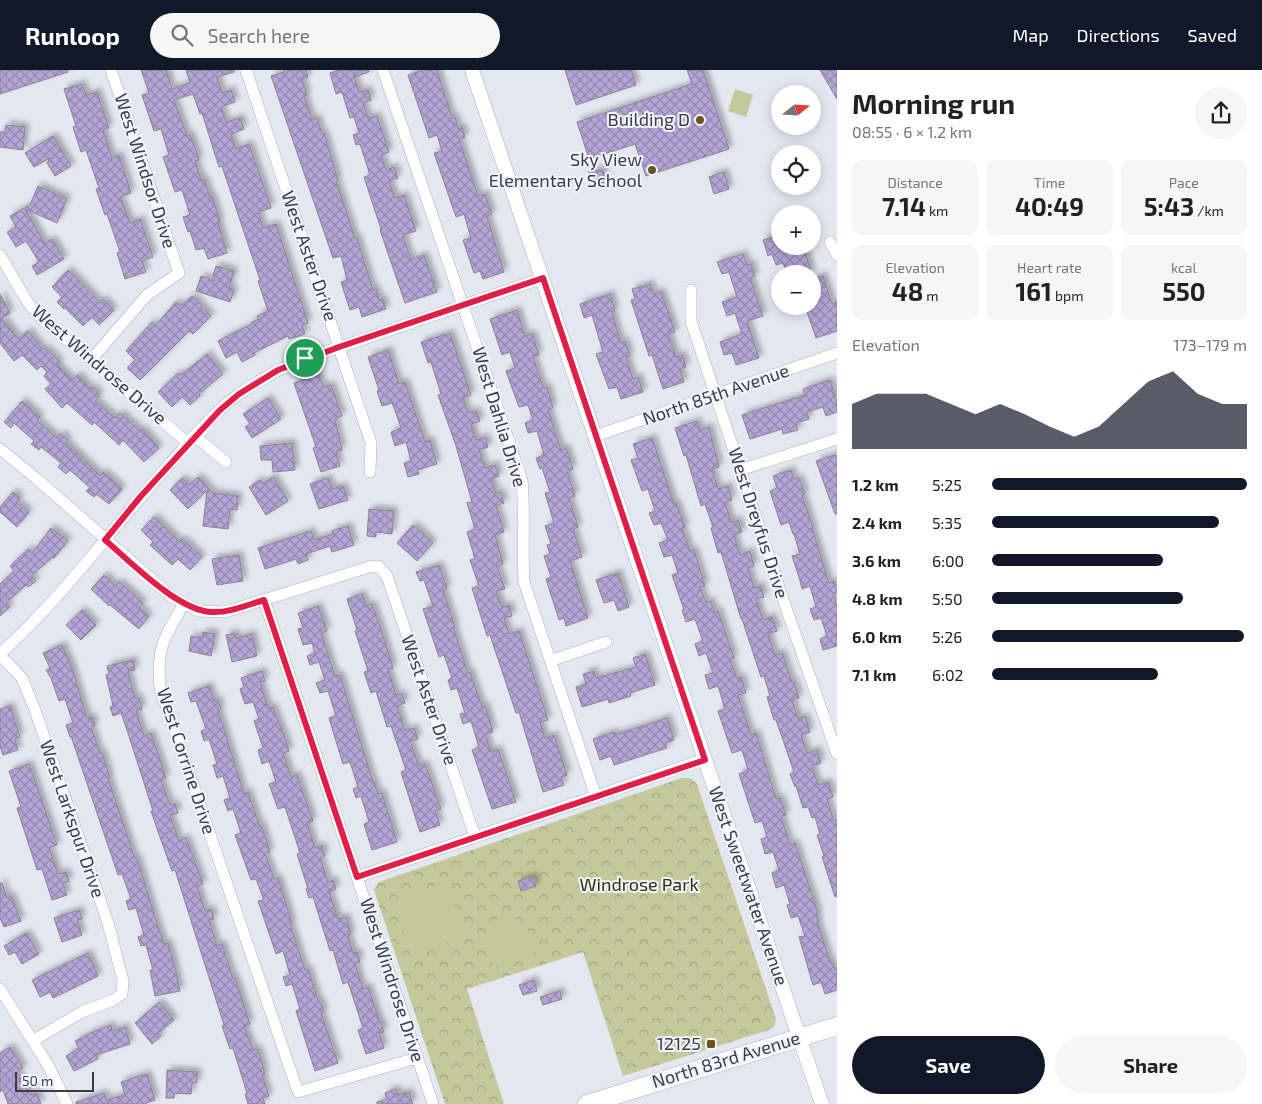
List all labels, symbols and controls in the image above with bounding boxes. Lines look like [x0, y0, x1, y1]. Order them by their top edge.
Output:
search box [150, 13, 500, 58]
text: Runloop [25, 21, 120, 50]
icon: search [168, 21, 196, 49]
text: Search here [208, 24, 310, 47]
text: Map [1012, 24, 1049, 46]
text: Directions [1077, 24, 1160, 46]
text: Saved [1188, 24, 1237, 46]
north arrow [771, 85, 821, 135]
map controls [771, 85, 821, 315]
text: Morning run [852, 86, 1015, 120]
button: share [1195, 87, 1247, 139]
street label: West Windsor Drive [111, 91, 181, 251]
place label: Building D [608, 108, 690, 130]
marker: Building D [694, 114, 706, 126]
text: 08:55 · 6 × 1.2 km [852, 122, 972, 141]
button: locate [771, 145, 821, 195]
place label: Sky View Elementary School [489, 148, 643, 191]
marker: Sky View Elementary School [646, 164, 658, 176]
text: Distance [888, 174, 943, 191]
text: Time [1034, 174, 1065, 191]
text: Pace [1169, 174, 1199, 191]
street label: West Aster Drive [277, 188, 343, 324]
text: 7.14 [882, 191, 926, 221]
text: 40:49 [1015, 191, 1084, 221]
text: 5:43 [1144, 191, 1194, 221]
text: km [926, 202, 948, 219]
text: /km [1194, 202, 1224, 219]
button: + [771, 205, 821, 255]
text: Elevation [885, 259, 945, 276]
text: Heart rate [1017, 259, 1082, 276]
text: kcal [1171, 259, 1197, 276]
button: − [771, 265, 821, 315]
text: 48 [892, 276, 923, 306]
text: 161 [1016, 276, 1052, 306]
text: 550 [1162, 276, 1206, 306]
text: m [923, 287, 939, 304]
text: bpm [1052, 287, 1083, 304]
street label: West Windrose Drive [28, 300, 172, 429]
text: Elevation [852, 335, 920, 354]
text: 173–179 m [1173, 335, 1247, 354]
pin [284, 337, 326, 379]
icon: arrive [291, 344, 319, 372]
street label: West Dahlia Drive [468, 344, 532, 489]
street label: North 85th Avenue [640, 359, 792, 429]
street label: West Dreyfus Drive [724, 444, 794, 601]
text: 1.2 km [852, 475, 899, 494]
text: 5:25 [932, 475, 962, 494]
text: 2.4 km [852, 513, 902, 532]
text: 5:35 [932, 513, 962, 532]
text: 3.6 km [852, 551, 901, 570]
text: 6:00 [932, 551, 964, 570]
text: 4.8 km [852, 589, 903, 608]
text: 5:50 [932, 589, 963, 608]
text: 6.0 km [852, 627, 902, 646]
text: 5:26 [932, 627, 963, 646]
street label: West Aster Drive [397, 632, 463, 768]
text: 7.1 km [852, 665, 896, 684]
text: 6:02 [932, 665, 964, 684]
street label: West Corrine Drive [153, 685, 221, 837]
street label: West Larkspur Drive [36, 737, 110, 900]
street label: West Sweetwater Avenue [704, 783, 793, 988]
park label: Windrose Park [579, 873, 699, 895]
street label: West Windrose Drive [356, 895, 430, 1065]
street label: North 83rd Avenue [649, 1026, 802, 1092]
place label: 12125 [657, 1032, 701, 1054]
button: Save [852, 1036, 1045, 1094]
button: Share [1055, 1036, 1247, 1094]
marker: 12125 [705, 1038, 717, 1050]
scale bar [15, 1069, 94, 1092]
text: 50 m [22, 1072, 53, 1089]

